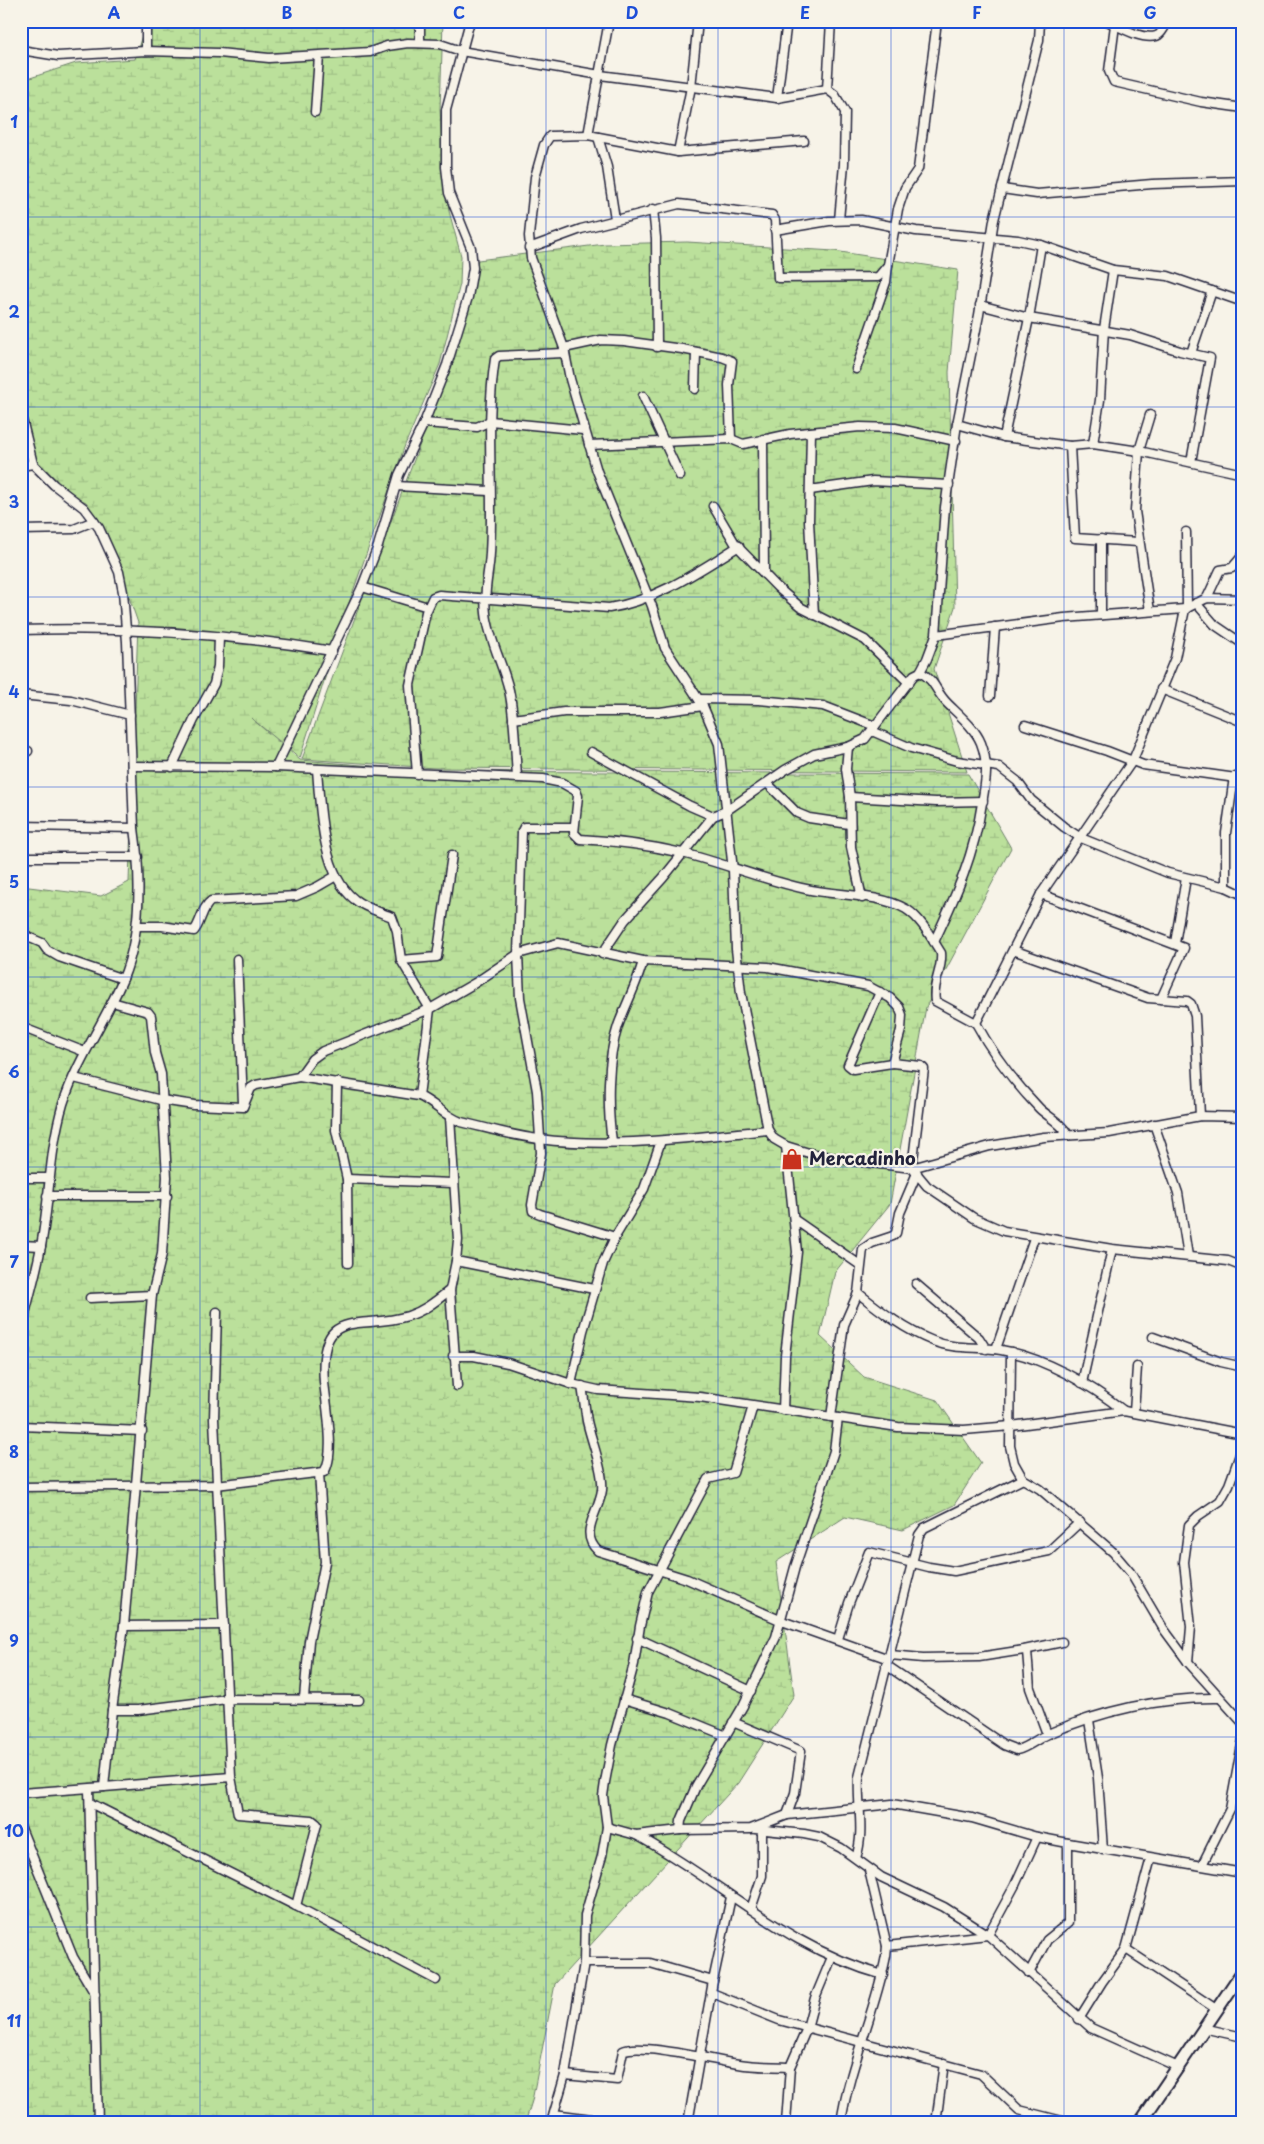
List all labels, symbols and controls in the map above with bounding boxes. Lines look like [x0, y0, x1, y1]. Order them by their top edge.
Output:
text: A [108, 0, 121, 24]
text: B [282, 0, 293, 24]
text: C [453, 0, 465, 24]
text: D [626, 0, 638, 24]
text: E [800, 0, 810, 24]
text: F [972, 0, 982, 24]
text: G [1143, 0, 1157, 24]
text: 1 [10, 109, 18, 133]
text: 2 [8, 299, 20, 323]
text: 3 [9, 489, 19, 513]
text: 4 [9, 679, 20, 703]
text: 5 [9, 869, 19, 893]
text: 6 [8, 1059, 20, 1083]
place label: Mercadinho [809, 1144, 916, 1171]
shop icon: Mercadinho [779, 1146, 805, 1172]
text: 7 [9, 1249, 19, 1273]
text: 8 [9, 1439, 19, 1463]
text: 9 [9, 1628, 19, 1652]
text: 10 [4, 1818, 24, 1842]
text: 11 [7, 2008, 21, 2032]

